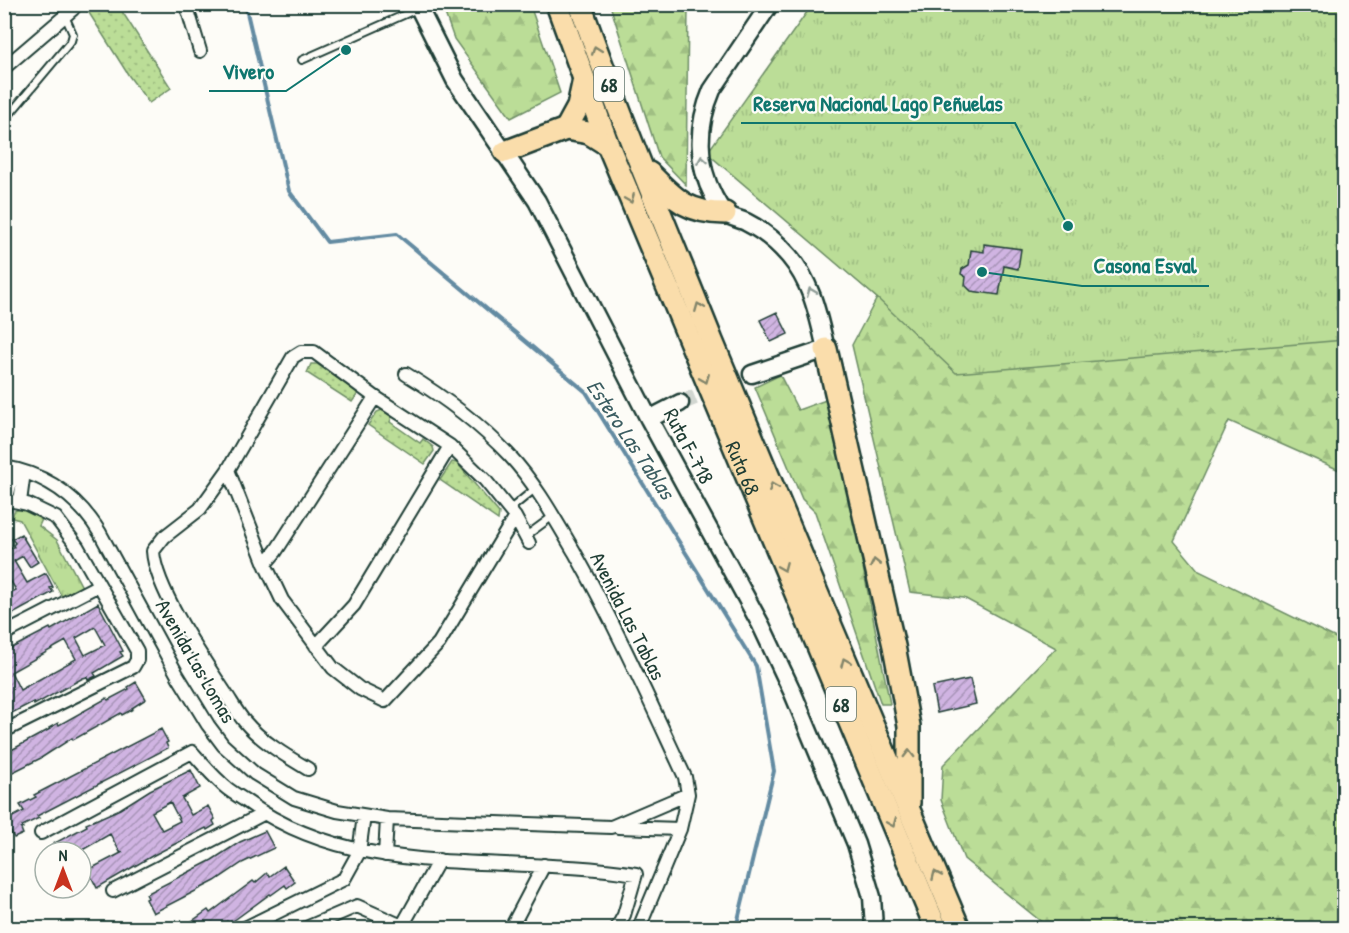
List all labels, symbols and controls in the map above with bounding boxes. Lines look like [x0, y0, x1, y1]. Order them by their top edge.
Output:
one-way arrow [591, 45, 603, 56]
callout: Vivero [209, 51, 286, 91]
text: Vivero [222, 56, 274, 86]
road number: 68 [594, 67, 624, 101]
callout: Reserva Nacional Lago Peñuelas [741, 83, 1015, 123]
text: Reserva Nacional Lago Peñuelas [753, 88, 1003, 119]
one-way arrow [697, 155, 709, 164]
one-way arrow [623, 193, 635, 204]
callout: Casona Esval [1082, 246, 1209, 286]
text: Casona Esval [1093, 250, 1198, 280]
one-way arrow [806, 288, 818, 299]
one-way arrow [694, 302, 706, 313]
water label: Estero Las Tablas [580, 373, 683, 507]
one-way arrow [698, 373, 710, 384]
street label: Ruta F-718 [657, 403, 721, 489]
street label: Ruta 68 [719, 437, 767, 499]
one-way arrow [768, 483, 780, 494]
street label: Avenida Las Tablas [583, 547, 673, 685]
one-way arrow [869, 558, 882, 568]
one-way arrow [776, 560, 788, 571]
street label: Avenida Las Lomas [149, 594, 243, 728]
one-way arrow [840, 657, 852, 668]
road number: 68 [826, 687, 856, 721]
one-way arrow [903, 750, 915, 759]
one-way arrow [885, 817, 897, 828]
north arrow [33, 840, 93, 900]
text: N [59, 844, 68, 866]
one-way arrow [931, 870, 943, 881]

